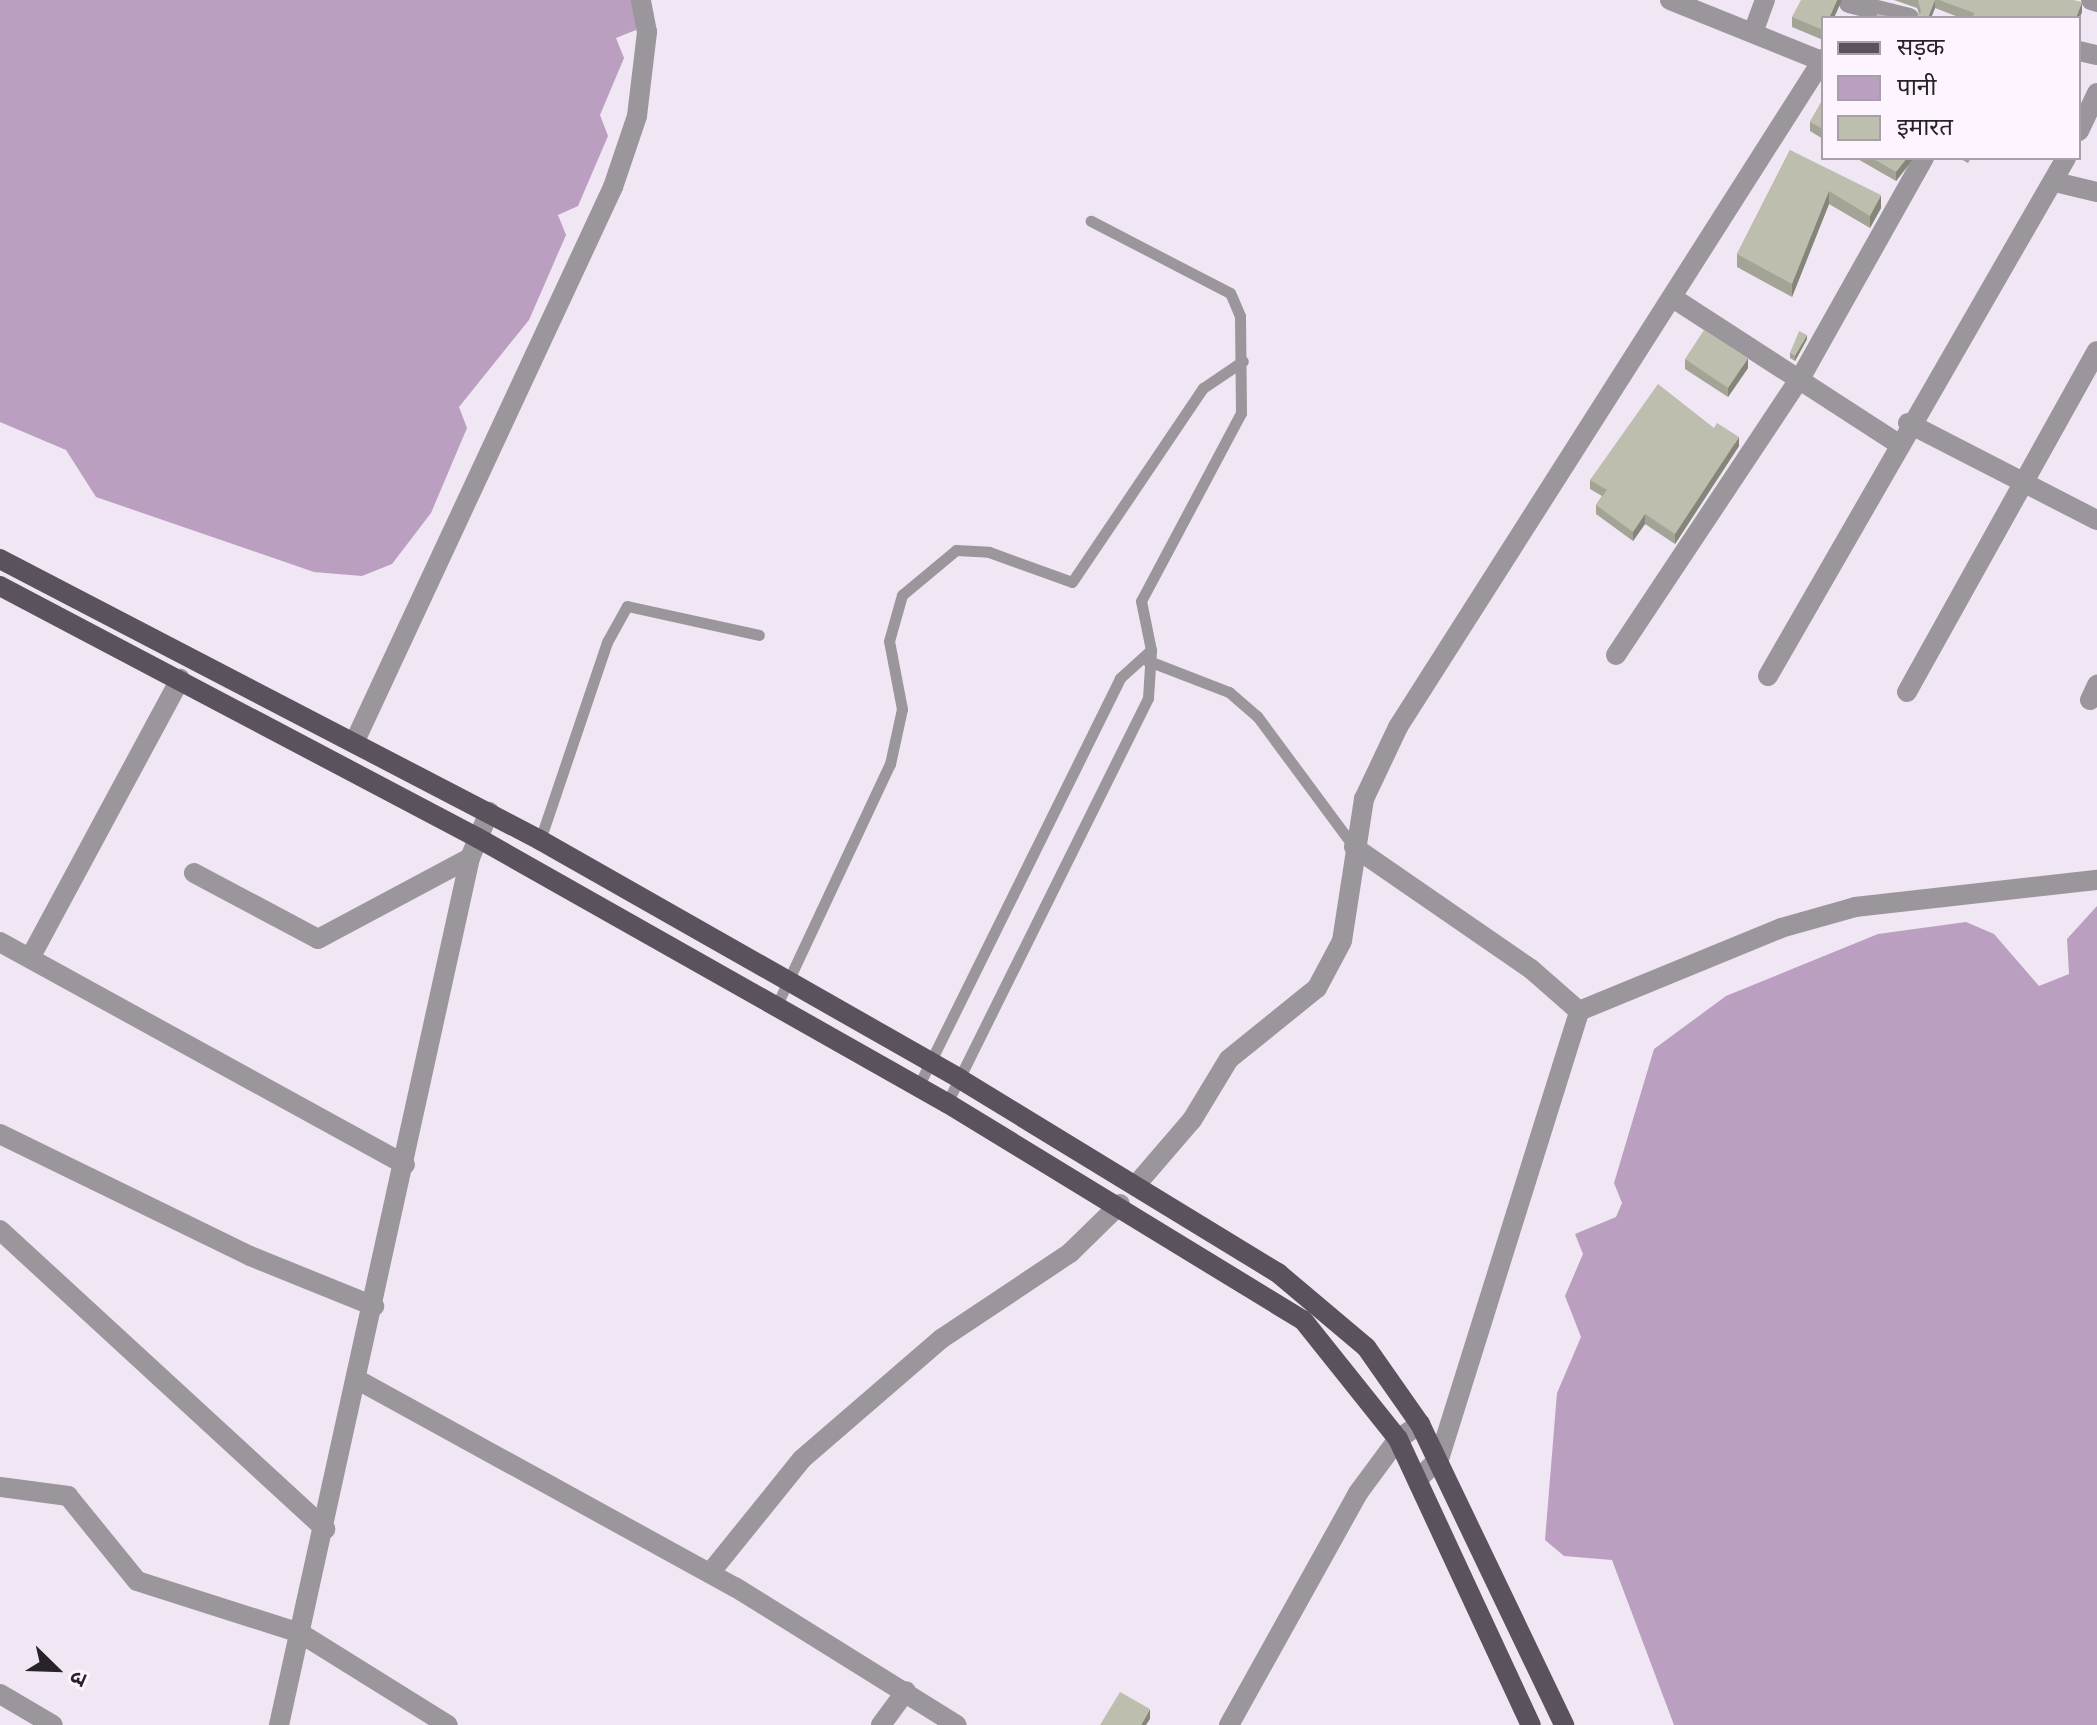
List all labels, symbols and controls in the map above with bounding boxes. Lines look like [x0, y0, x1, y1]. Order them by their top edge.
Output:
legend [1821, 16, 2081, 160]
text: सड़क [1897, 31, 1945, 63]
text: पानी [1897, 71, 1936, 103]
text: इमारत [1897, 111, 1953, 143]
north arrow [16, 1629, 96, 1709]
text: उ [62, 1667, 94, 1690]

